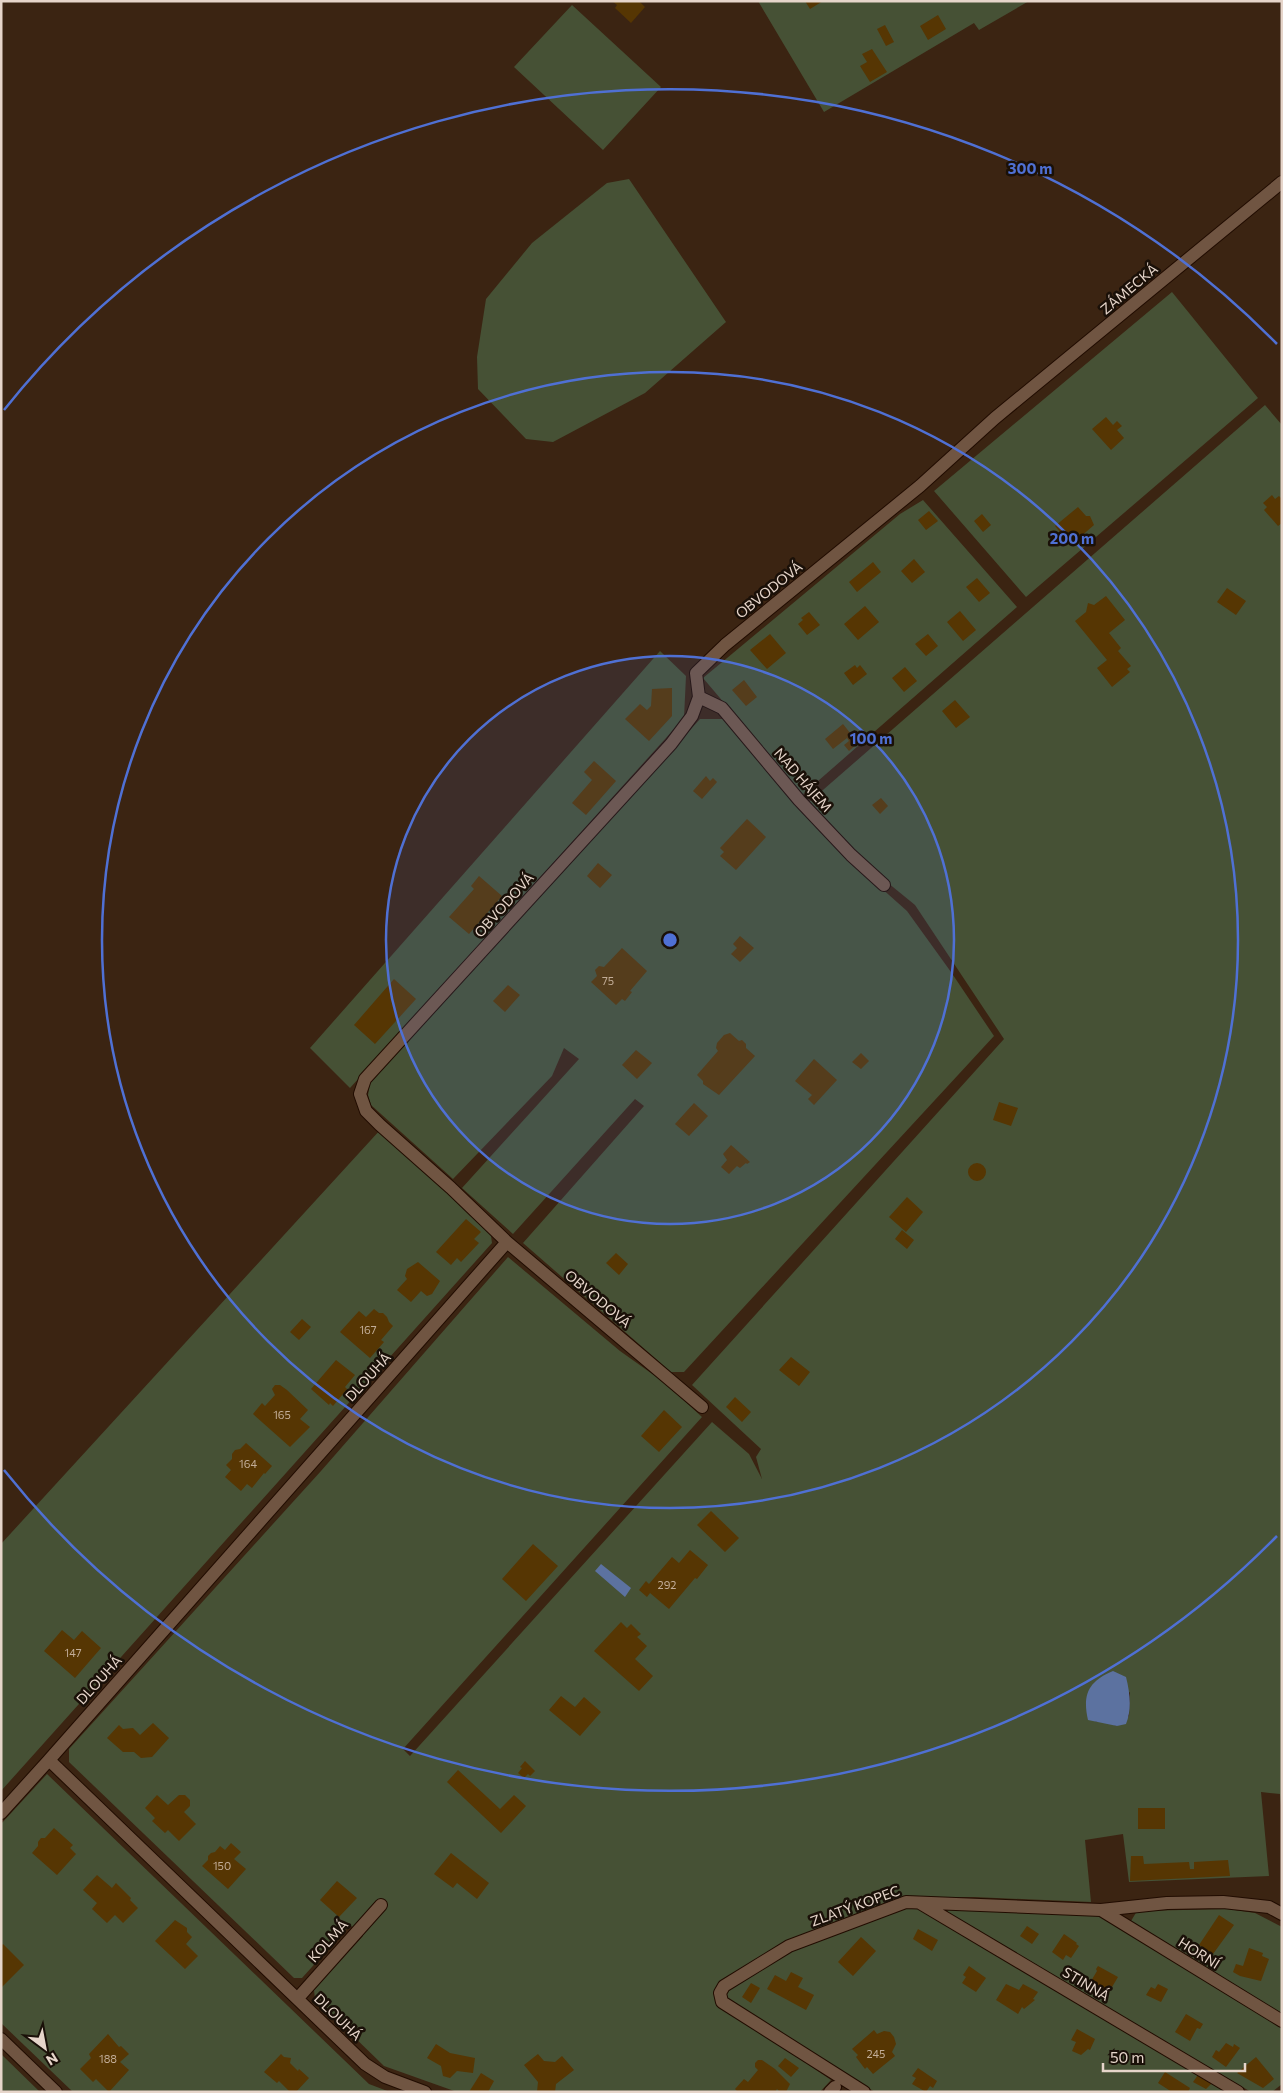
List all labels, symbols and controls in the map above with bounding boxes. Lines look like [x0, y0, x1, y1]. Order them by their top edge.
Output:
text: 300 m [1008, 159, 1052, 177]
street label: ZÁMECKÁ [1097, 260, 1161, 317]
text: 200 m [1050, 529, 1094, 547]
street label: OBVODOVÁ [732, 557, 806, 622]
text: 100 m [850, 729, 892, 747]
street label: NAD HÁJEM [771, 744, 836, 815]
street label: OBVODOVÁ [470, 869, 537, 940]
centre of rings [661, 931, 679, 949]
house number: 75 [602, 974, 614, 987]
street label: OBVODOVÁ [562, 1266, 635, 1331]
house number: 167 [359, 1323, 377, 1336]
street label: DLOUHÁ [341, 1348, 394, 1405]
house number: 165 [273, 1408, 291, 1421]
house number: 164 [239, 1457, 257, 1470]
house number: 292 [658, 1578, 676, 1591]
house number: 147 [65, 1646, 82, 1659]
street label: DLOUHÁ [72, 1651, 125, 1708]
house number: 150 [213, 1859, 231, 1872]
street label: ZLATÝ KOPEC [808, 1882, 902, 1930]
street label: KOLMÁ [304, 1916, 351, 1965]
street label: HORNÍ [1175, 1933, 1224, 1972]
street label: STINNÁ [1060, 1963, 1113, 2004]
street label: DLOUHÁ [311, 1990, 366, 2044]
north arrow [20, 2023, 70, 2073]
scale bar [1103, 2040, 1246, 2072]
house number: 245 [867, 2047, 885, 2060]
text: 50 m [1110, 2048, 1144, 2066]
text: N [43, 2049, 61, 2069]
house number: 188 [99, 2052, 117, 2065]

